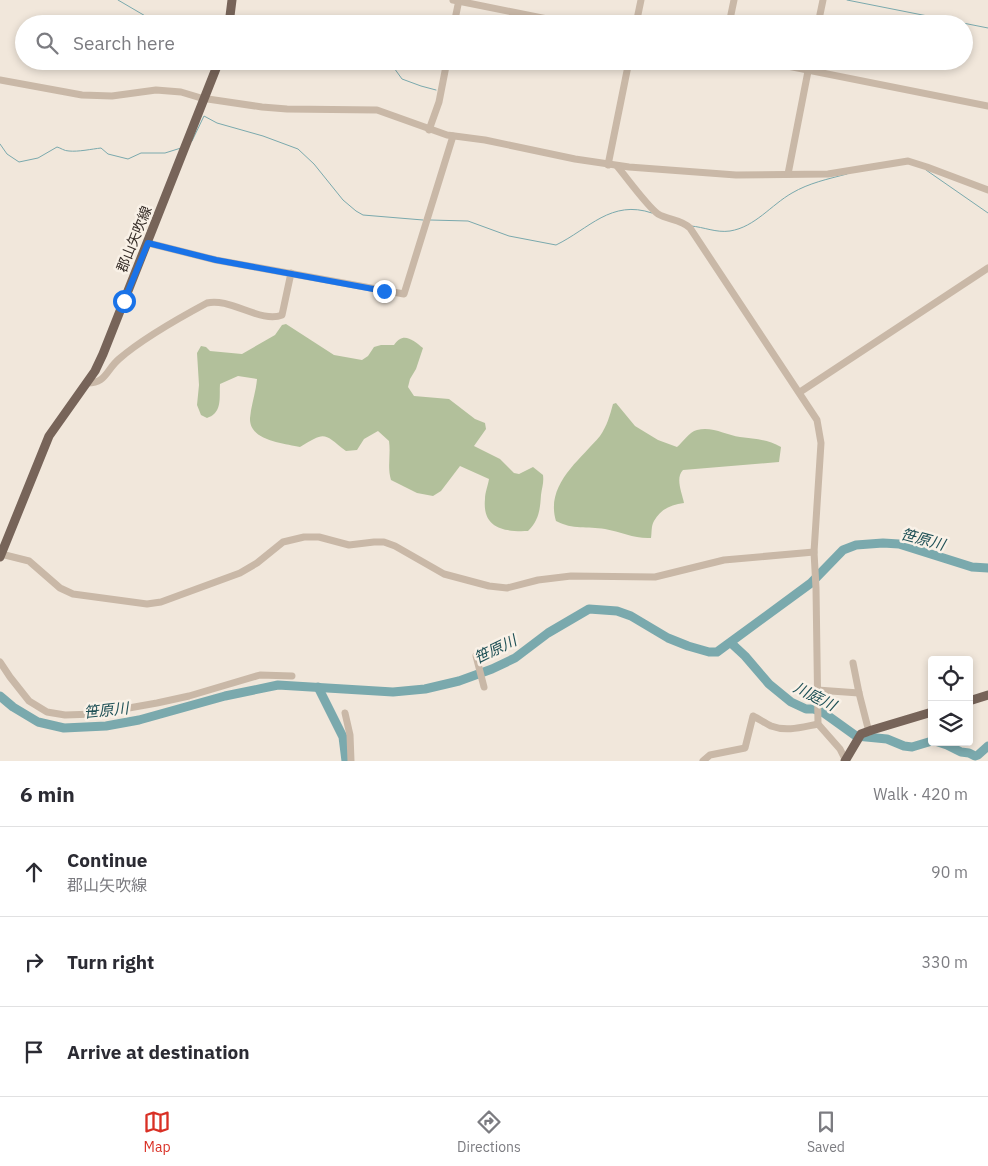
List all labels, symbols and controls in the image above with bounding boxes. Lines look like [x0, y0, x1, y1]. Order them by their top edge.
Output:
search box [15, 15, 973, 70]
icon: search [33, 29, 61, 57]
text: Search here [73, 31, 175, 55]
street label: 郡山矢吹線 [113, 203, 155, 275]
route end [373, 280, 396, 303]
route start [113, 290, 136, 313]
water label: 笹原川 [899, 524, 949, 555]
water label: 笹原川 [471, 630, 521, 667]
map controls [928, 656, 973, 746]
button: locate [928, 656, 973, 701]
water label: 川庭川 [791, 677, 841, 716]
water label: 笹原川 [83, 698, 131, 722]
button: layers [928, 701, 973, 746]
text: 6 min [20, 780, 75, 808]
text: Walk · 420 m [873, 784, 968, 804]
text: Continue [67, 848, 147, 872]
icon: ahead [20, 858, 48, 886]
text: 90 m [931, 862, 968, 882]
text: 郡山矢吹線 [67, 875, 147, 895]
icon: right [20, 948, 48, 976]
text: Turn right [67, 950, 154, 974]
text: 330 m [921, 952, 968, 972]
icon: arrive [20, 1038, 48, 1066]
text: Arrive at destination [67, 1040, 250, 1064]
tab: Map [143, 1108, 171, 1156]
tab: Directions [457, 1108, 521, 1156]
tab: Saved [807, 1108, 845, 1156]

